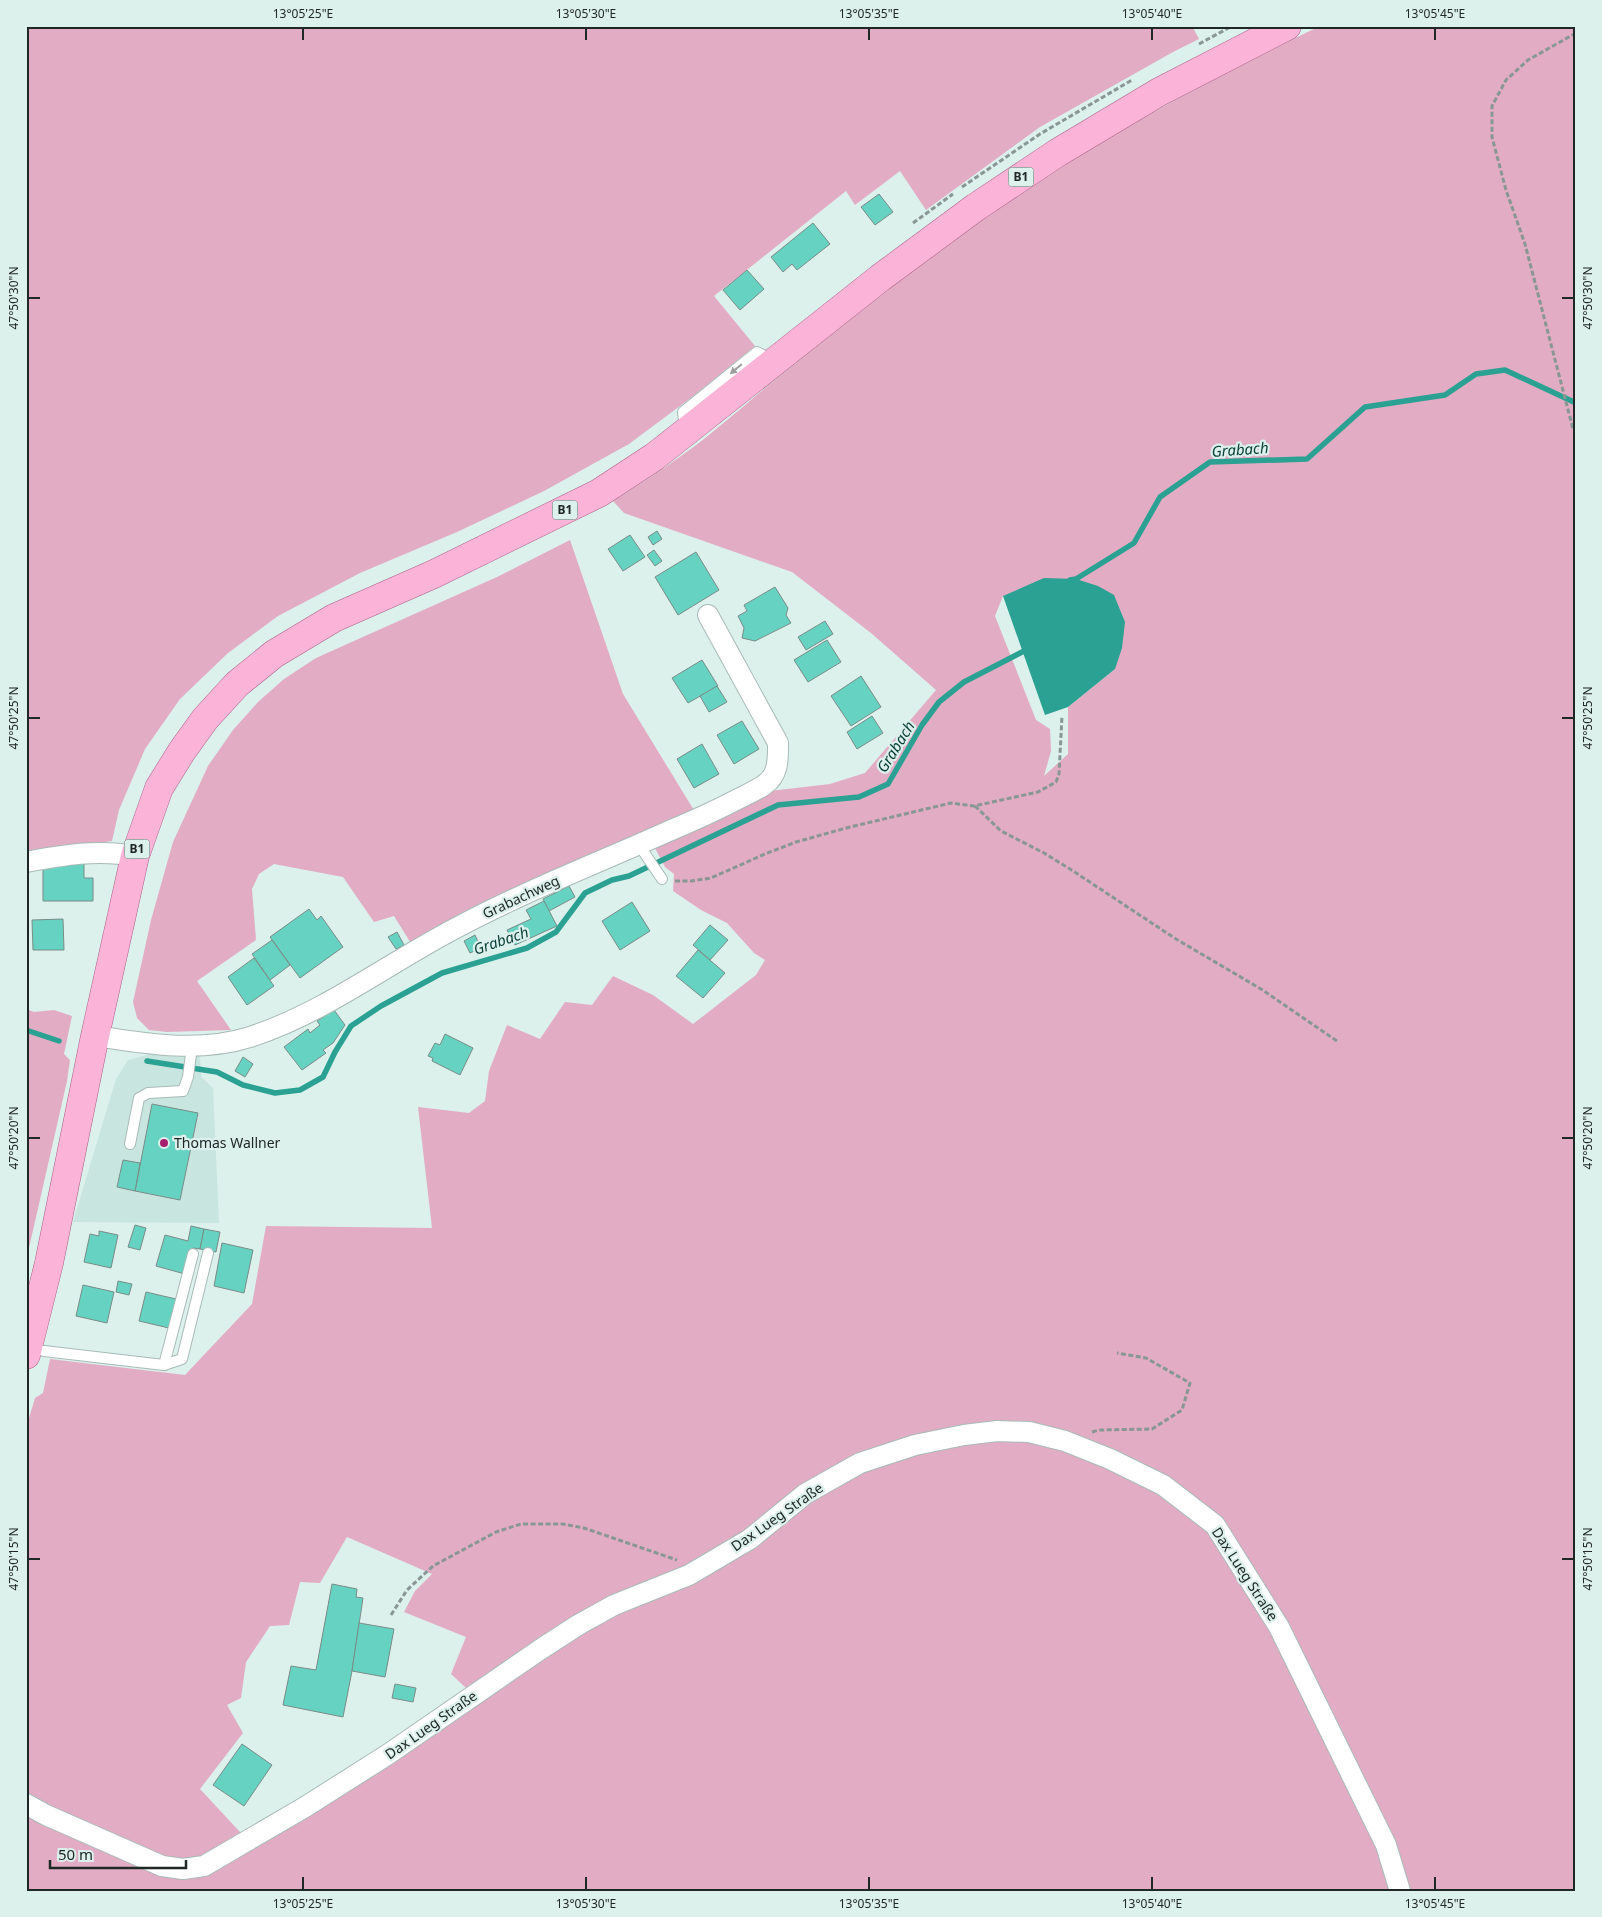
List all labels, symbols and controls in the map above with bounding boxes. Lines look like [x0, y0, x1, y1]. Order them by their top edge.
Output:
text: 13°05'25"E [273, 5, 333, 22]
text: 13°05'30"E [556, 5, 616, 22]
text: 13°05'35"E [839, 5, 899, 22]
text: 13°05'40"E [1122, 5, 1182, 22]
text: 13°05'45"E [1405, 5, 1465, 22]
road number: B1 [1008, 168, 1034, 186]
text: 47°50'30"N [5, 266, 22, 330]
text: 47°50'30"N [1579, 266, 1596, 330]
one-way arrow [730, 363, 743, 374]
water label: Grabach [1211, 437, 1269, 461]
road number: B1 [552, 500, 578, 520]
text: 47°50'25"N [5, 686, 22, 750]
text: 47°50'25"N [1579, 686, 1596, 750]
water label: Grabach [872, 717, 919, 776]
road number: B1 [124, 840, 150, 859]
street label: Grabachweg [479, 870, 562, 923]
water label: Grabach [470, 921, 531, 959]
text: 47°50'20"N [5, 1106, 22, 1170]
text: 47°50'20"N [1579, 1106, 1596, 1170]
place label: Thomas Wallner [174, 1133, 281, 1152]
marker: Thomas Wallner [158, 1137, 170, 1149]
street label: Dax Lueg Straße [727, 1478, 827, 1555]
street label: Dax Lueg Straße [1208, 1523, 1283, 1624]
text: 47°50'15"N [5, 1527, 22, 1591]
text: 47°50'15"N [1579, 1527, 1596, 1591]
street label: Dax Lueg Straße [381, 1686, 481, 1763]
scale bar [50, 1837, 186, 1869]
text: 50 m [58, 1844, 93, 1864]
text: 13°05'25"E [273, 1895, 333, 1912]
text: 13°05'30"E [556, 1895, 616, 1912]
text: 13°05'35"E [839, 1895, 899, 1912]
text: 13°05'40"E [1122, 1895, 1182, 1912]
text: 13°05'45"E [1405, 1895, 1465, 1912]

